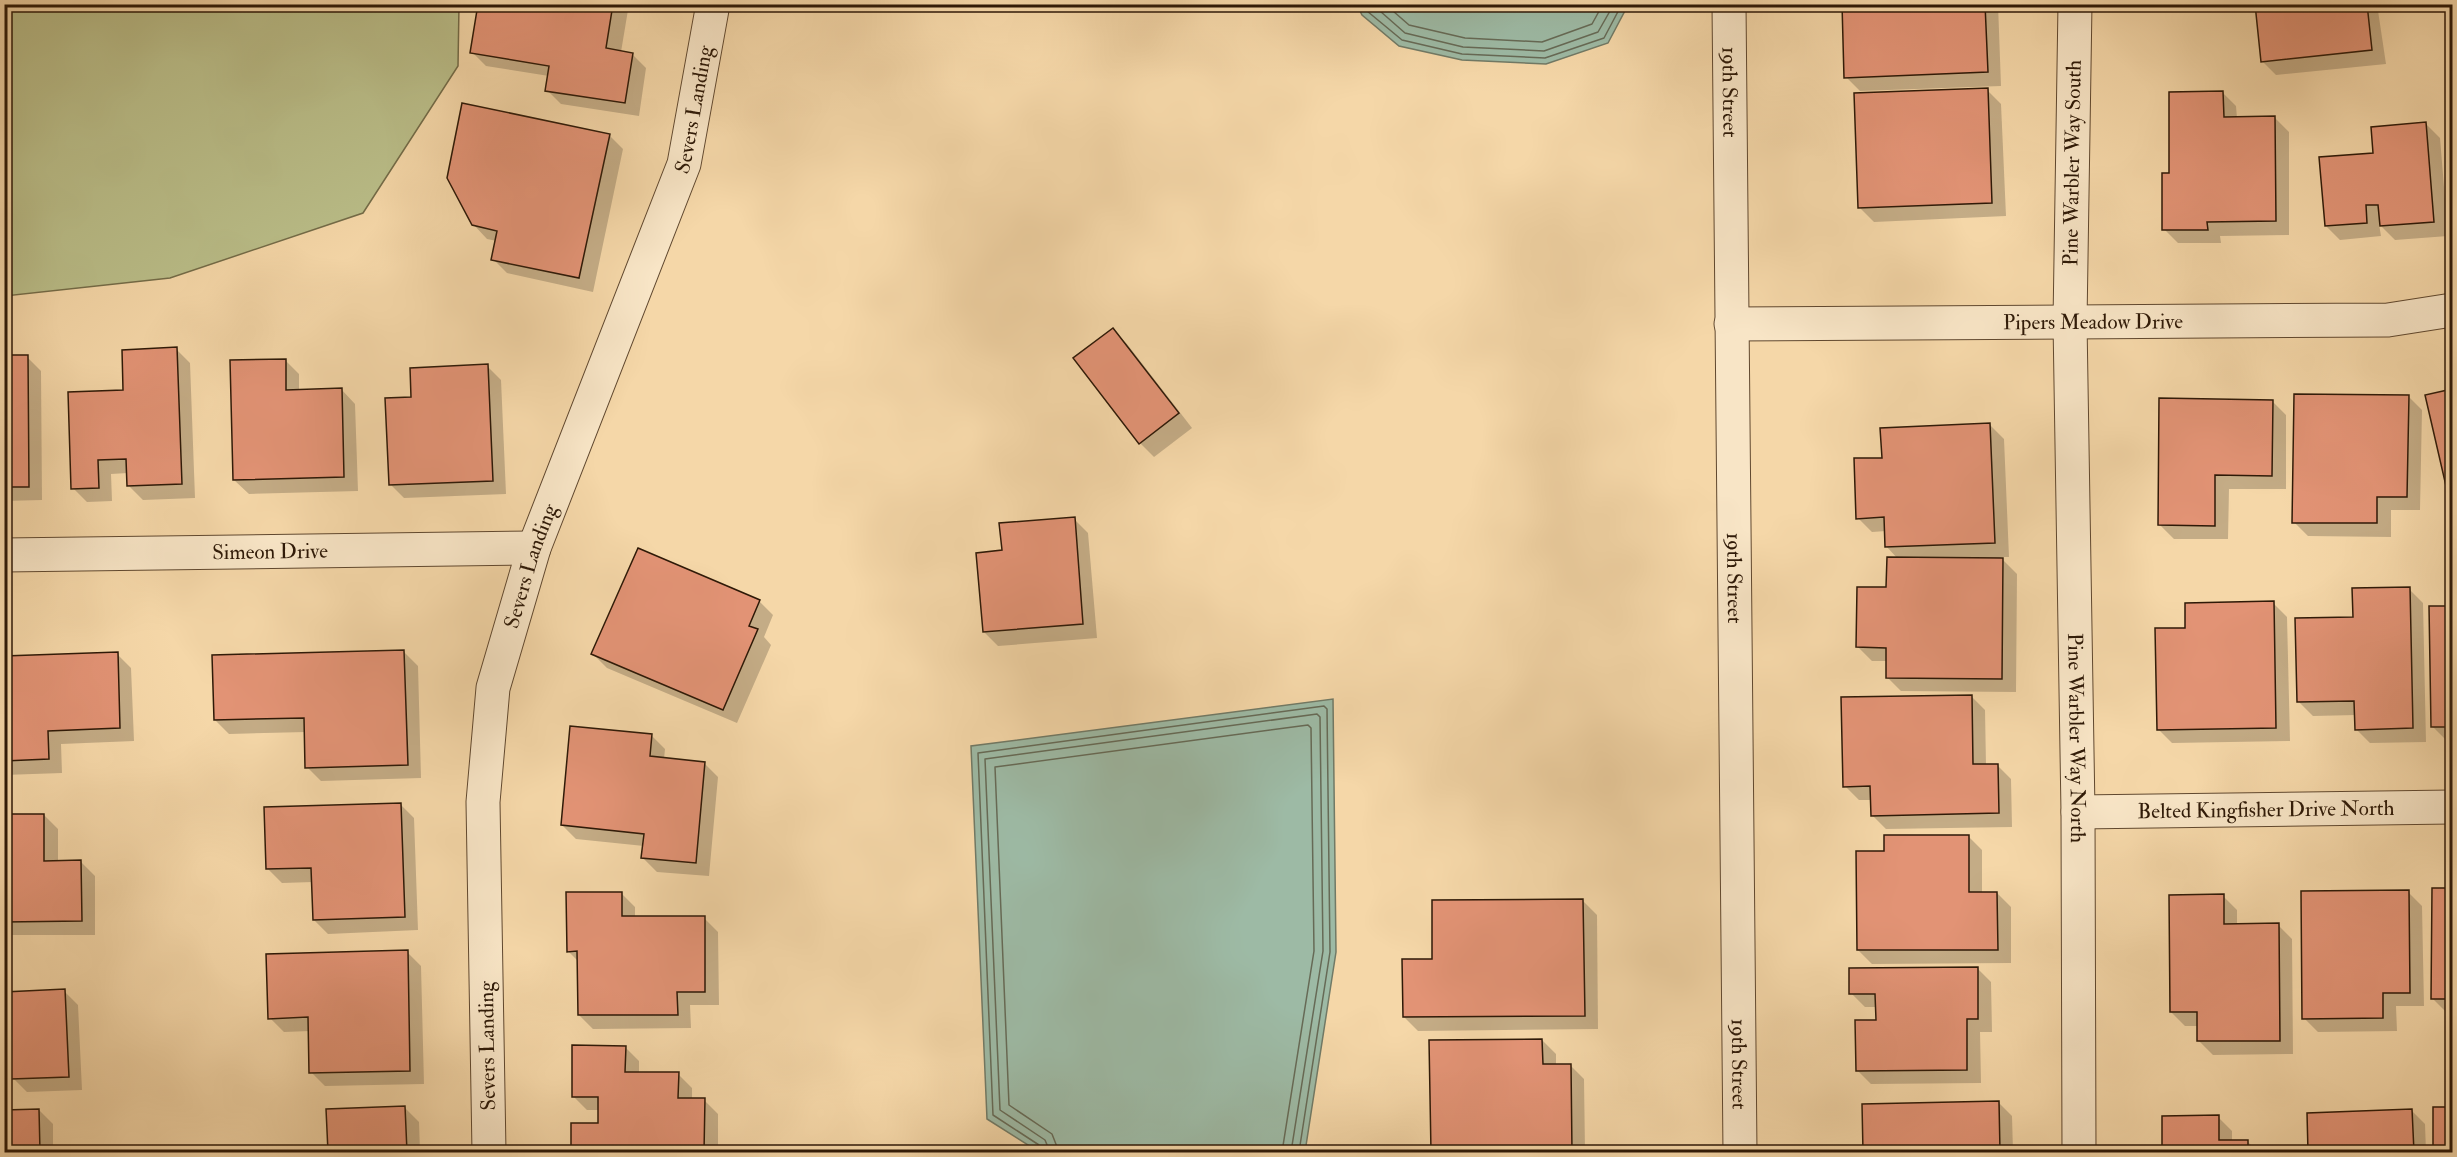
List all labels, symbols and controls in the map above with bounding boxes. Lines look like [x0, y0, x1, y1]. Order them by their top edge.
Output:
street label: Severs Landing [669, 43, 719, 178]
street label: 19th Street [1715, 46, 1743, 138]
street label: Pine Warbler Way South [2057, 60, 2088, 266]
street label: Pipers Meadow Drive [2003, 308, 2183, 336]
street label: Severs Landing [498, 500, 564, 632]
street label: 19th Street [1720, 532, 1748, 624]
street label: Simeon Drive [212, 538, 328, 566]
street label: Pine Warbler Way North [2061, 633, 2091, 843]
street label: Belted Kingfisher Drive North [2137, 795, 2395, 825]
street label: Severs Landing [473, 980, 502, 1111]
street label: 19th Street [1725, 1018, 1753, 1110]

